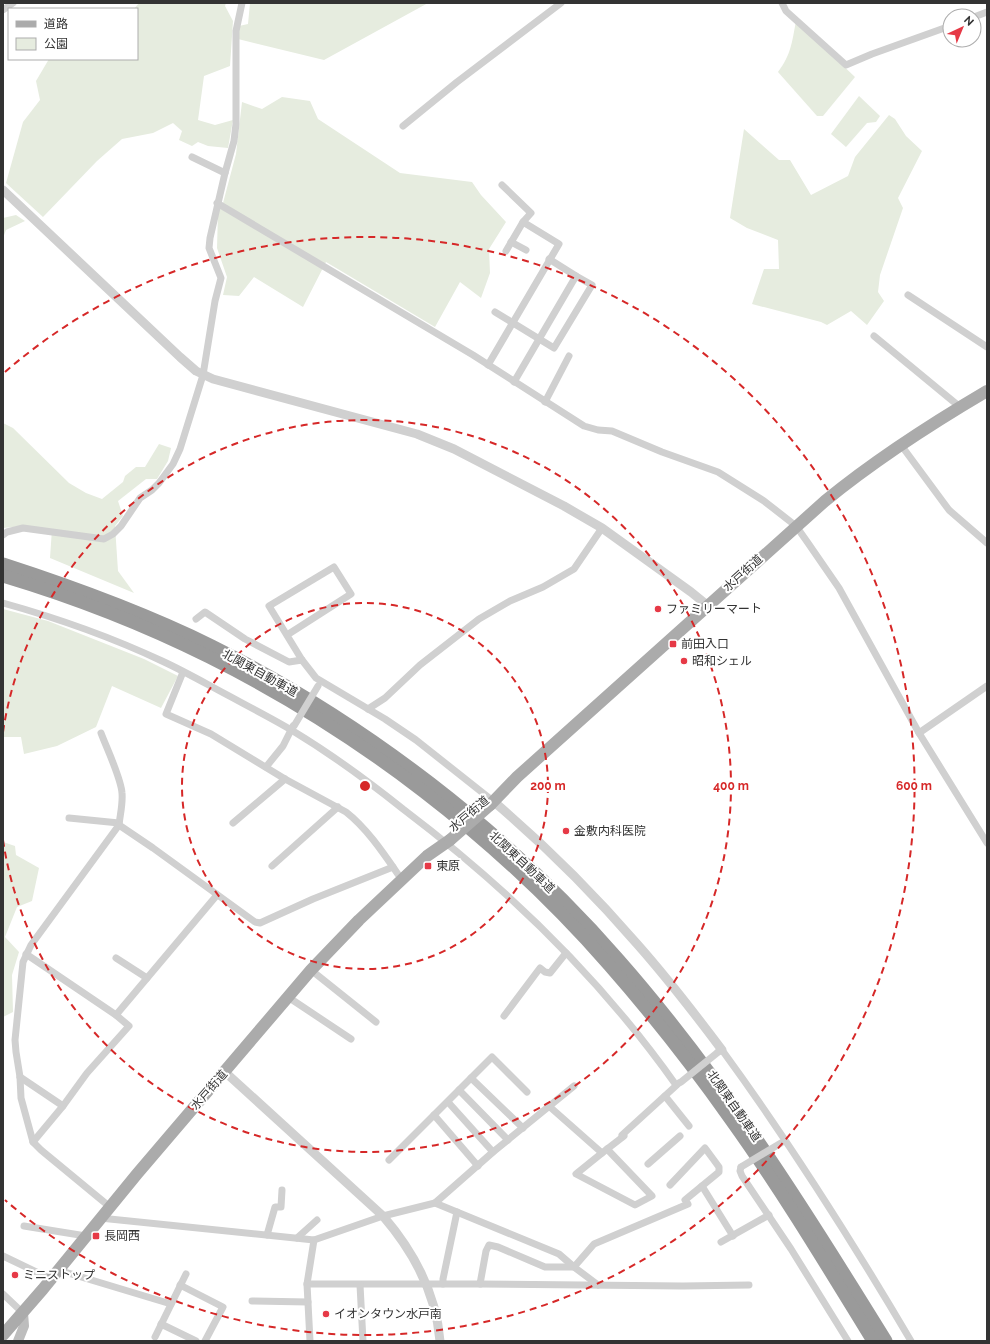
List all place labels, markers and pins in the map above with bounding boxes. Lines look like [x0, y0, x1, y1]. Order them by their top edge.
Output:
place label: ファミリーマート [666, 602, 762, 616]
marker: ファミリーマート [653, 604, 663, 614]
place label: 前田入口 [681, 637, 729, 651]
marker: 前田入口 [668, 639, 678, 649]
place label: 昭和シェル [692, 654, 752, 668]
marker: 昭和シェル [679, 656, 689, 666]
centre of rings [358, 779, 372, 793]
place label: 金敷内科医院 [574, 824, 646, 838]
marker: 金敷内科医院 [561, 826, 571, 836]
place label: 東原 [436, 859, 460, 873]
marker: 東原 [423, 861, 433, 871]
place label: 長岡西 [104, 1229, 140, 1243]
marker: 長岡西 [91, 1231, 101, 1241]
place label: ミニストップ [23, 1268, 95, 1282]
marker: ミニストップ [10, 1270, 20, 1280]
place label: イオンタウン水戸南 [334, 1307, 442, 1321]
marker: イオンタウン水戸南 [321, 1309, 331, 1319]

